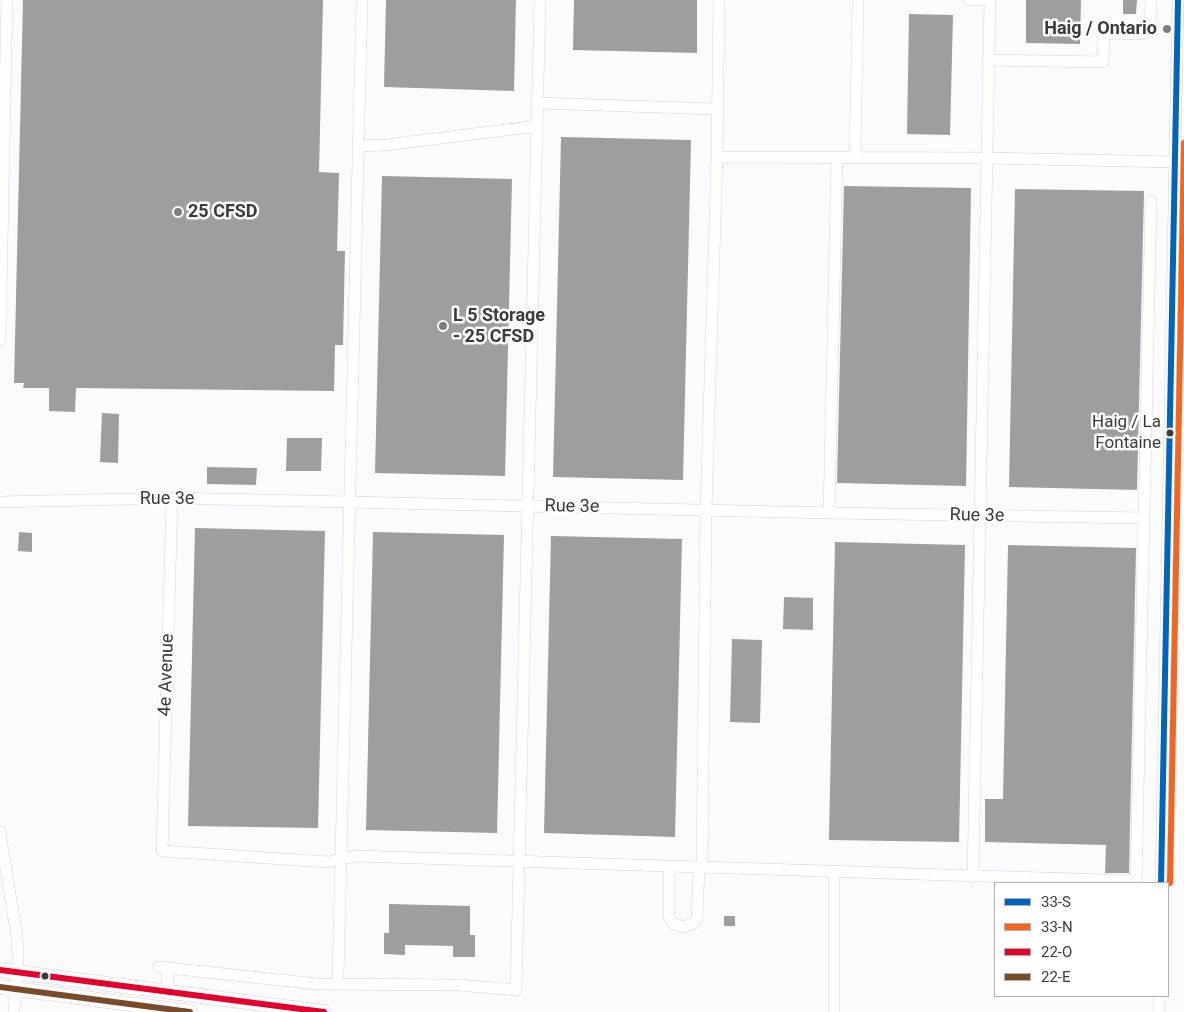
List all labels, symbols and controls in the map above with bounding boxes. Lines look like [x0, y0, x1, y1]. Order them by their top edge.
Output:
place label: Haig / Ontario [1044, 18, 1157, 40]
marker: Haig / Ontario [1161, 23, 1173, 35]
place label: 25 CFSD [188, 201, 258, 223]
marker: 25 CFSD [172, 206, 184, 218]
place label: L 5 Storage - 25 CFSD [453, 305, 545, 348]
marker: L 5 Storage - 25 CFSD [437, 320, 449, 332]
place label: Haig / La Fontaine [1092, 413, 1161, 453]
marker: Haig / La Fontaine [1165, 428, 1175, 438]
street label: Rue 3e [140, 488, 194, 510]
street label: Rue 3e [544, 496, 600, 518]
street label: Rue 3e [949, 505, 1005, 527]
street label: 4e Avenue [155, 633, 179, 717]
legend [994, 882, 1169, 997]
text: 33-S [1041, 893, 1071, 911]
text: 33-N [1041, 918, 1073, 936]
text: 22-O [1041, 943, 1072, 961]
text: 22-E [1041, 968, 1071, 986]
unlabelled marker [40, 971, 50, 981]

